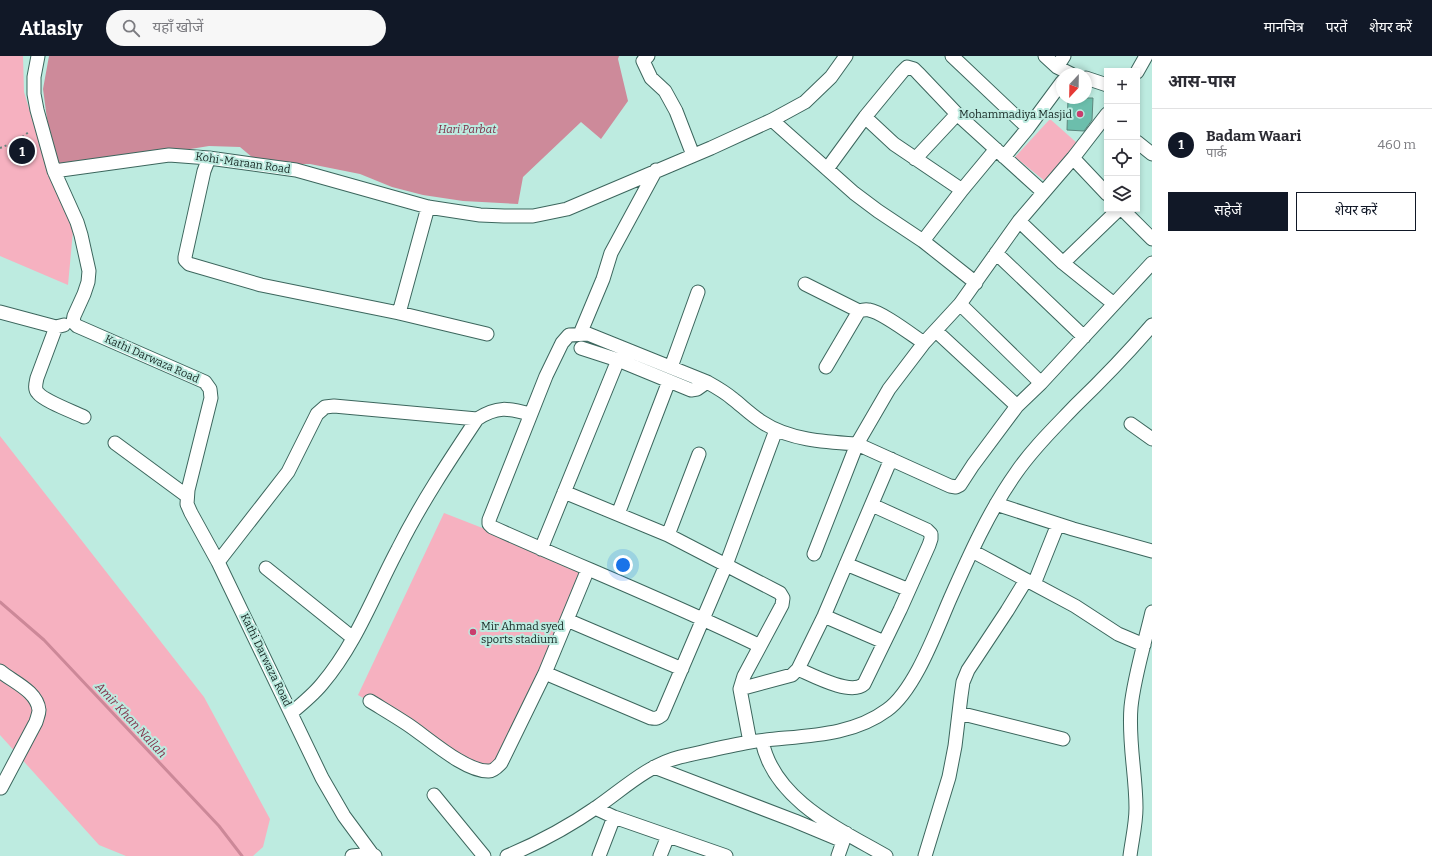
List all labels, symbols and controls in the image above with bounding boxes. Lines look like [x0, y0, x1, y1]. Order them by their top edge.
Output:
search box [106, 10, 386, 46]
text: Atlasly [20, 17, 82, 40]
icon: search [120, 17, 142, 39]
text: यहाँ खोजें [152, 18, 203, 36]
text: मानचित्र [1264, 19, 1304, 36]
text: परतें [1326, 19, 1347, 36]
text: शेयर करें [1369, 19, 1412, 36]
north arrow [1056, 68, 1092, 104]
map controls [1104, 68, 1140, 212]
button: + [1104, 68, 1140, 104]
text: आस-पास [1168, 71, 1236, 92]
button: − [1104, 104, 1140, 140]
place label: Mohammadiya Masjid [959, 108, 1072, 121]
marker: Mohammadiya Masjid [1075, 109, 1085, 119]
park label: Hari Parbat [438, 123, 496, 136]
text: Badam Waari [1206, 127, 1301, 145]
pin: 1 [9, 136, 35, 166]
text: 1 [1178, 137, 1184, 152]
text: 460 m [1377, 137, 1416, 152]
button: locate [1104, 140, 1140, 176]
text: पार्क [1206, 145, 1227, 160]
street label: Kohi-Maraan Road [195, 150, 292, 176]
button: layers [1104, 176, 1140, 212]
button: सहेजें [1168, 192, 1288, 231]
button: शेयर करें [1296, 192, 1416, 231]
street label: Kathi Darwaza Road [103, 332, 202, 386]
your location [613, 555, 633, 575]
street label: Kathi Darwaza Road [238, 611, 294, 709]
place label: Mir Ahmad syed sports stadium [481, 620, 565, 646]
marker: Mir Ahmad syed sports stadium [468, 627, 478, 637]
water label: Amir Khan Nallah [92, 679, 169, 761]

